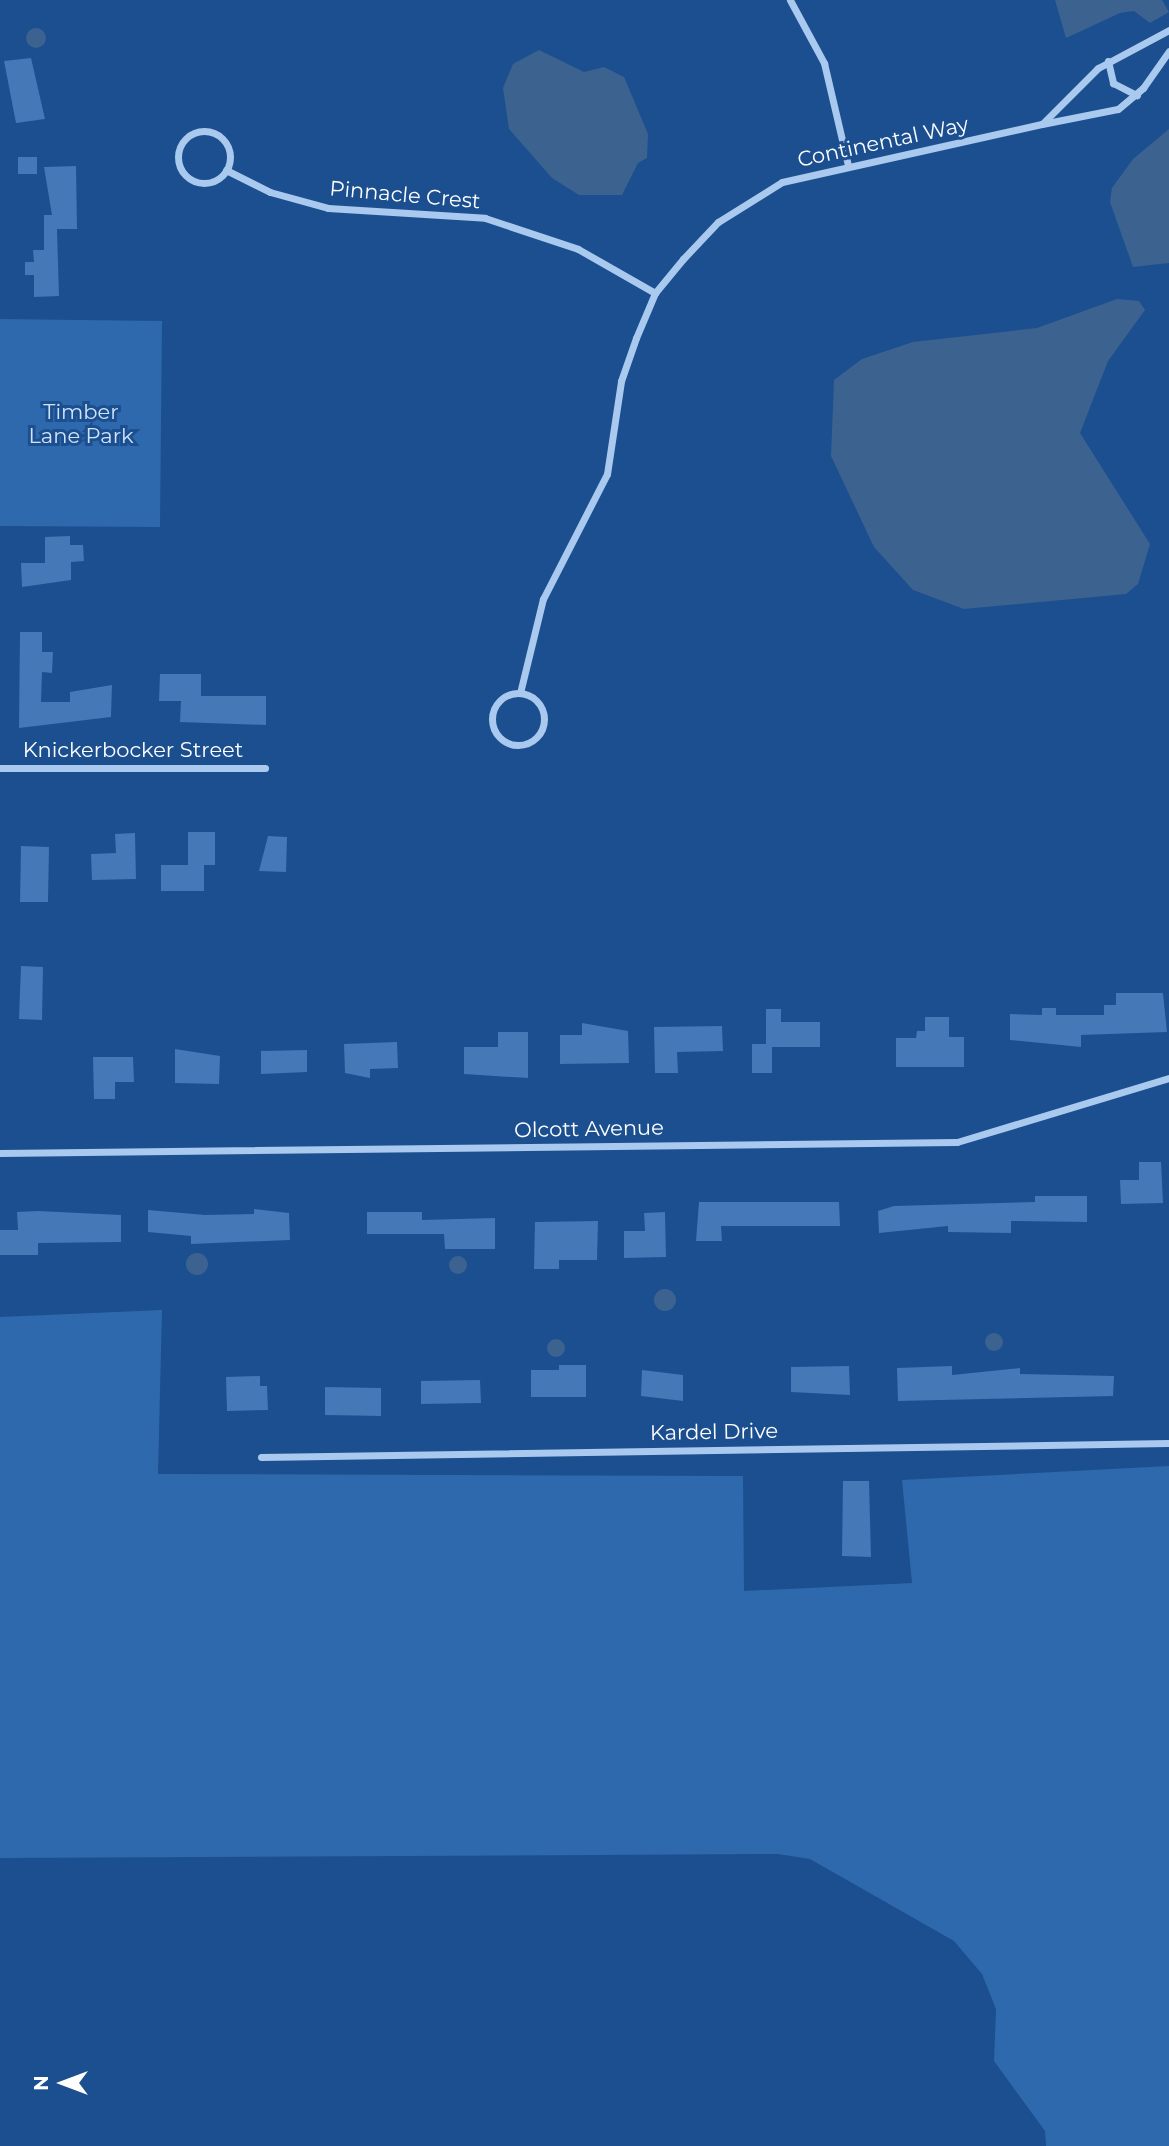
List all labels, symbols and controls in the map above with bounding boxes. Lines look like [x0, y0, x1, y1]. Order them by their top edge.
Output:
street label: Continental Way [795, 112, 971, 172]
street label: Pinnacle Crest [328, 176, 482, 214]
park label: Timber Lane Park [28, 399, 134, 449]
street label: Knickerbocker Street [23, 737, 243, 763]
street label: Olcott Avenue [514, 1115, 664, 1143]
street label: Kardel Drive [650, 1418, 778, 1446]
north arrow [28, 2048, 98, 2118]
text: N [30, 2075, 53, 2091]

